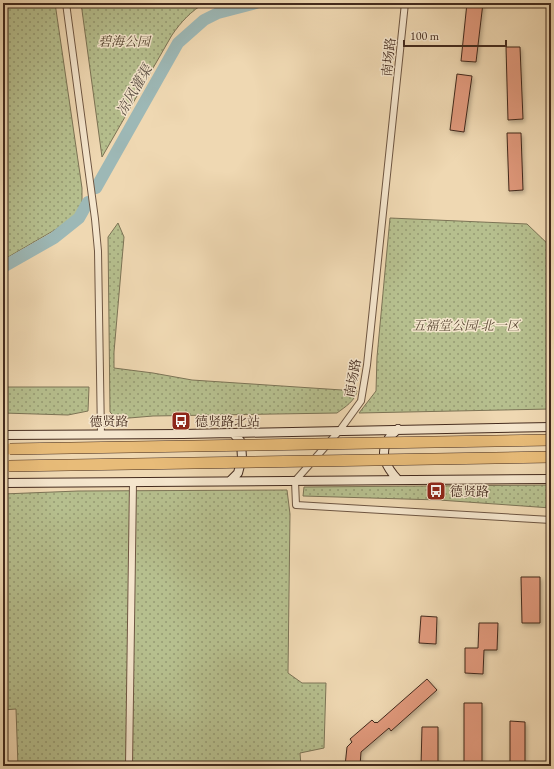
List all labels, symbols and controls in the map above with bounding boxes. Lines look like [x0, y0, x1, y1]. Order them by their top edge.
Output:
scale bar [404, 22, 506, 48]
text: 100 m [410, 28, 440, 44]
park label: 碧海公园 [98, 33, 152, 50]
street label: 南场路 [378, 37, 399, 77]
water label: 凉风灌渠 [112, 60, 157, 119]
park label: 五福堂公园-北一区 [412, 317, 522, 334]
street label: 南场路 [340, 357, 365, 399]
bus stop icon: 德贤路北站 [170, 410, 192, 432]
street label: 德贤路 [89, 413, 129, 430]
place label: 德贤路北站 [195, 413, 260, 430]
bus stop icon: 德贤路 [425, 480, 447, 502]
place label: 德贤路 [450, 483, 489, 500]

